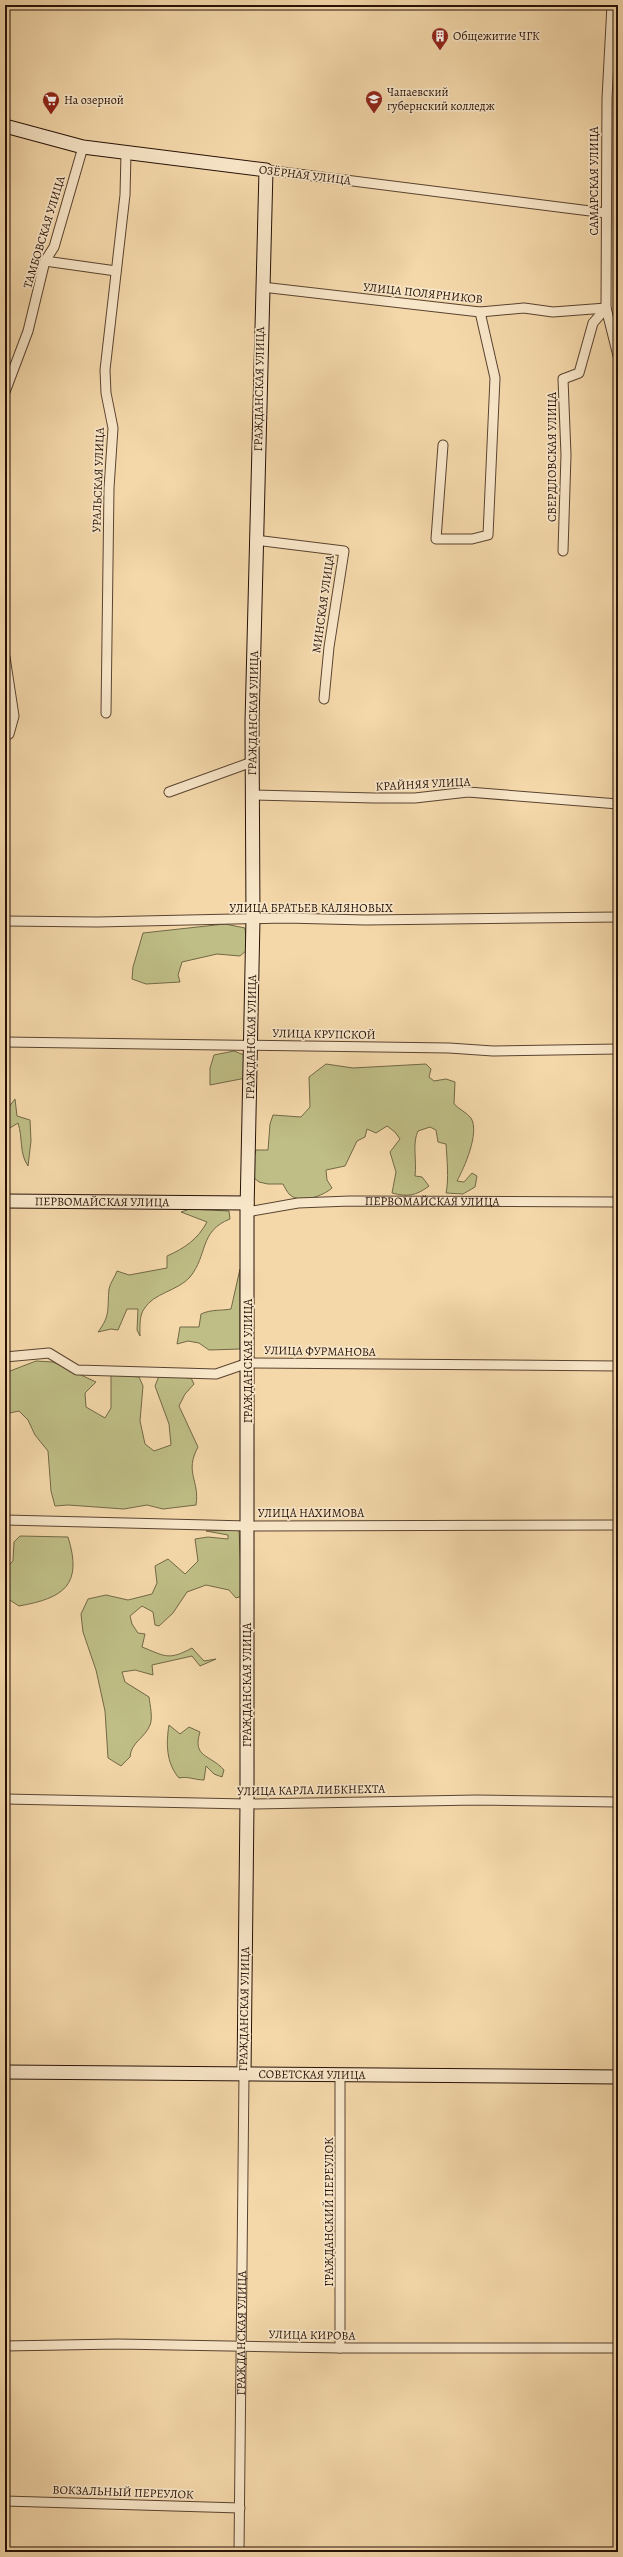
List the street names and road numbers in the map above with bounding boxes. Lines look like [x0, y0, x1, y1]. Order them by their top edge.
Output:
street label: САМАРСКАЯ УЛИЦА [586, 126, 602, 235]
street label: ОЗЁРНАЯ УЛИЦА [258, 161, 353, 189]
street label: ТАМБОВСКАЯ УЛИЦА [19, 173, 69, 290]
street label: УЛИЦА ПОЛЯРНИКОВ [362, 279, 484, 307]
street label: ГРАЖДАНСКАЯ УЛИЦА [250, 326, 268, 451]
street label: СВЕРДЛОВСКАЯ УЛИЦА [544, 391, 560, 522]
street label: УРАЛЬСКАЯ УЛИЦА [88, 426, 108, 533]
street label: МИНСКАЯ УЛИЦА [308, 553, 338, 654]
street label: ГРАЖДАНСКАЯ УЛИЦА [244, 650, 262, 775]
street label: КРАЙНЯЯ УЛИЦА [375, 773, 472, 794]
street label: УЛИЦА БРАТЬЕВ КАЛЯНОВЫХ [229, 900, 393, 916]
street label: ГРАЖДАНСКАЯ УЛИЦА [242, 974, 260, 1099]
street label: УЛИЦА КРУПСКОЙ [272, 1025, 376, 1043]
street label: ПЕРВОМАЙСКАЯ УЛИЦА [35, 1193, 170, 1210]
street label: ПЕРВОМАЙСКАЯ УЛИЦА [365, 1193, 500, 1210]
street label: ГРАЖДАНСКАЯ УЛИЦА [240, 1298, 256, 1423]
street label: УЛИЦА ФУРМАНОВА [264, 1342, 377, 1360]
street label: УЛИЦА НАХИМОВА [258, 1505, 365, 1521]
street label: ГРАЖДАНСКАЯ УЛИЦА [239, 1622, 255, 1747]
street label: УЛИЦА КАРЛА ЛИБКНЕХТА [237, 1781, 386, 1799]
street label: ГРАЖДАНСКАЯ УЛИЦА [235, 1946, 253, 2071]
street label: СОВЕТСКАЯ УЛИЦА [258, 2066, 367, 2083]
street label: ГРАЖДАНСКИЙ ПЕРЕУЛОК [321, 2137, 337, 2287]
street label: ГРАЖДАНСКАЯ УЛИЦА [233, 2270, 250, 2395]
street label: УЛИЦА КИРОВА [268, 2326, 357, 2344]
street label: ВОКЗАЛЬНЫЙ ПЕРЕУЛОК [52, 2482, 194, 2502]

